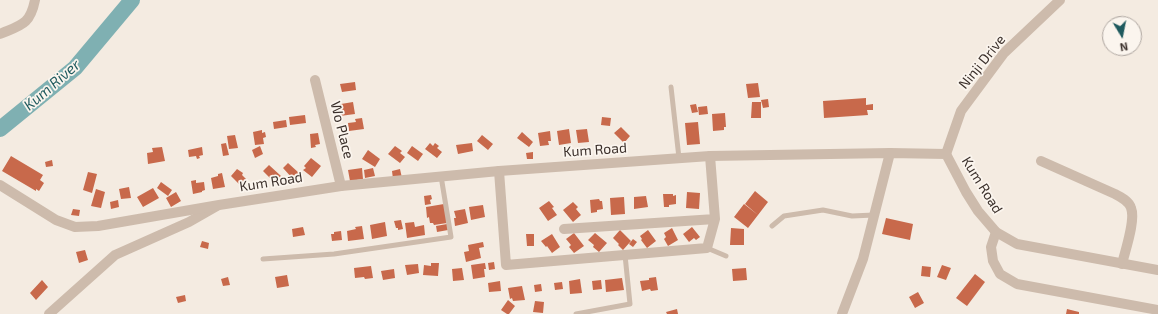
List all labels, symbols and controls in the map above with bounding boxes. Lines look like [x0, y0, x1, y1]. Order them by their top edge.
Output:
north arrow [1102, 16, 1142, 56]
street label: Ninji Drive [955, 32, 1009, 92]
text: N [1119, 40, 1129, 54]
water label: Kum River [20, 56, 84, 114]
street label: Wo Place [327, 100, 357, 160]
street label: Kum Road [563, 139, 627, 161]
street label: Kum Road [958, 153, 1006, 217]
street label: Kum Road [238, 169, 304, 195]

